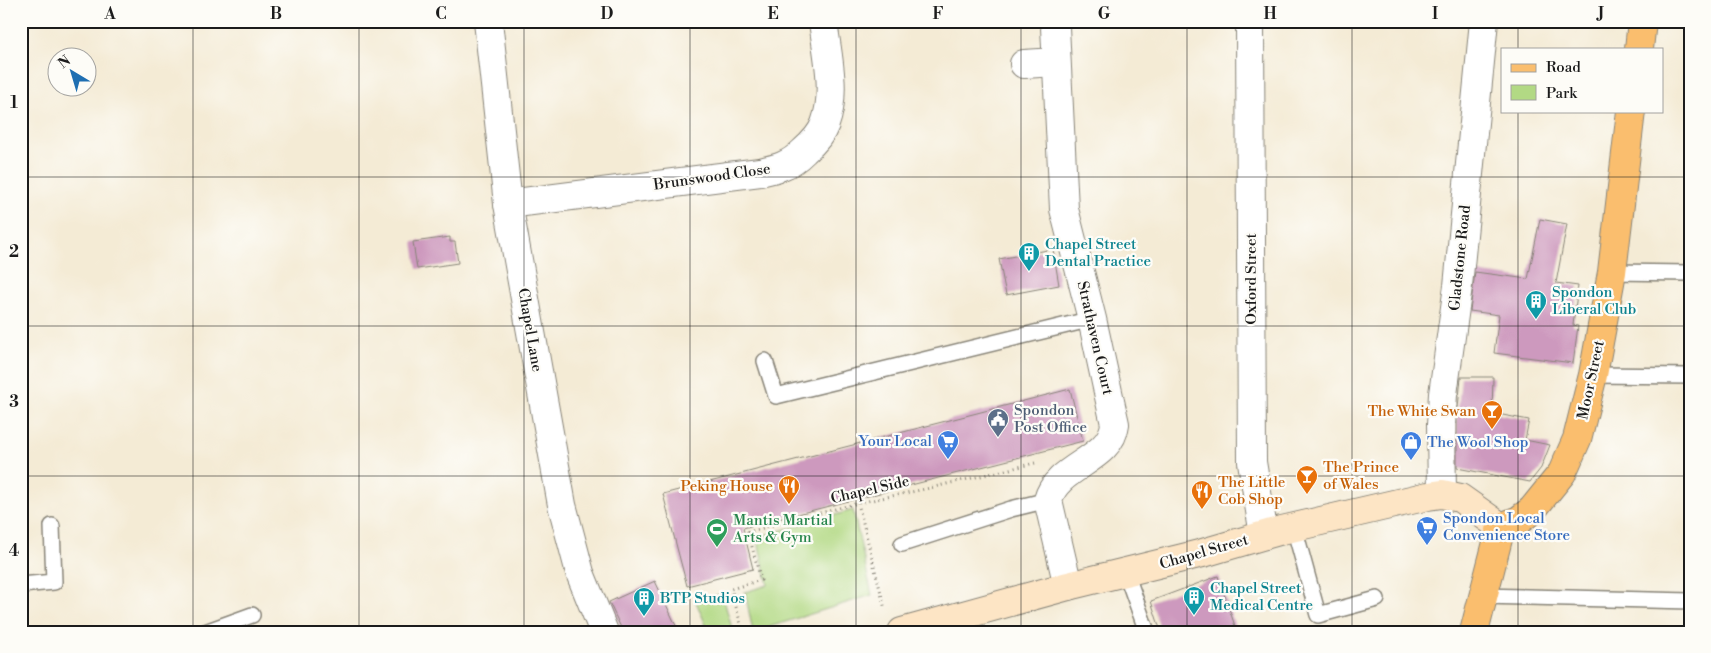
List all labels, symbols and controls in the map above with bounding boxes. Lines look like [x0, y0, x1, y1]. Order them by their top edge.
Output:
text: A [103, 4, 116, 24]
text: B [270, 4, 282, 24]
text: C [435, 4, 447, 24]
text: D [601, 4, 614, 24]
text: E [767, 4, 779, 24]
text: F [932, 4, 944, 24]
text: G [1098, 4, 1111, 24]
text: H [1263, 4, 1277, 24]
text: I [1432, 4, 1438, 24]
text: J [1596, 4, 1604, 24]
north arrow [48, 48, 98, 98]
legend [1501, 48, 1664, 112]
text: N [55, 52, 75, 73]
text: Road [1546, 58, 1581, 77]
text: Park [1546, 84, 1578, 103]
text: 1 [10, 93, 18, 113]
street label: Brunswood Close [651, 159, 772, 195]
street label: Gladstone Road [1445, 204, 1475, 312]
street label: Oxford Street [1242, 233, 1261, 325]
place label: Chapel Street Dental Practice [1045, 235, 1151, 271]
building icon: Chapel Street Dental Practice [1017, 241, 1041, 272]
text: 2 [9, 242, 19, 262]
street label: Strathaven Court [1073, 279, 1117, 397]
place label: Spondon Liberal Club [1552, 283, 1636, 319]
street label: Chapel Lane [513, 287, 547, 373]
building icon: Spondon Liberal Club [1524, 289, 1548, 320]
street label: Moor Street [1573, 338, 1609, 421]
text: 3 [9, 392, 19, 412]
bar icon: The White Swan [1480, 399, 1504, 430]
place label: Spondon Post Office [1014, 401, 1087, 437]
place label: The White Swan [1368, 402, 1476, 421]
public building icon: Spondon Post Office [986, 407, 1010, 438]
supermarket icon: Your Local [936, 429, 960, 460]
shop icon: The Wool Shop [1399, 430, 1423, 461]
place label: Your Local [858, 432, 933, 451]
place label: The Wool Shop [1427, 433, 1529, 452]
place label: The Prince of Wales [1323, 458, 1399, 494]
bar icon: The Prince of Wales [1295, 464, 1319, 495]
street label: Chapel Side [829, 472, 911, 508]
place label: The Little Cob Shop [1218, 473, 1285, 509]
restaurant icon: Peking House [777, 474, 801, 505]
place label: Peking House [680, 477, 773, 496]
restaurant icon: The Little Cob Shop [1190, 479, 1214, 510]
place label: Spondon Local Convenience Store [1443, 509, 1570, 545]
place label: Mantis Martial Arts & Gym [732, 511, 833, 547]
supermarket icon: Spondon Local Convenience Store [1415, 515, 1439, 546]
sports icon: Mantis Martial Arts & Gym [705, 517, 729, 548]
street label: Chapel Street [1157, 530, 1251, 574]
text: 4 [9, 541, 20, 561]
place label: Chapel Street Medical Centre [1210, 579, 1313, 615]
building icon: Chapel Street Medical Centre [1182, 585, 1206, 616]
building icon: BTP Studios [632, 586, 656, 617]
place label: BTP Studios [659, 589, 745, 608]

